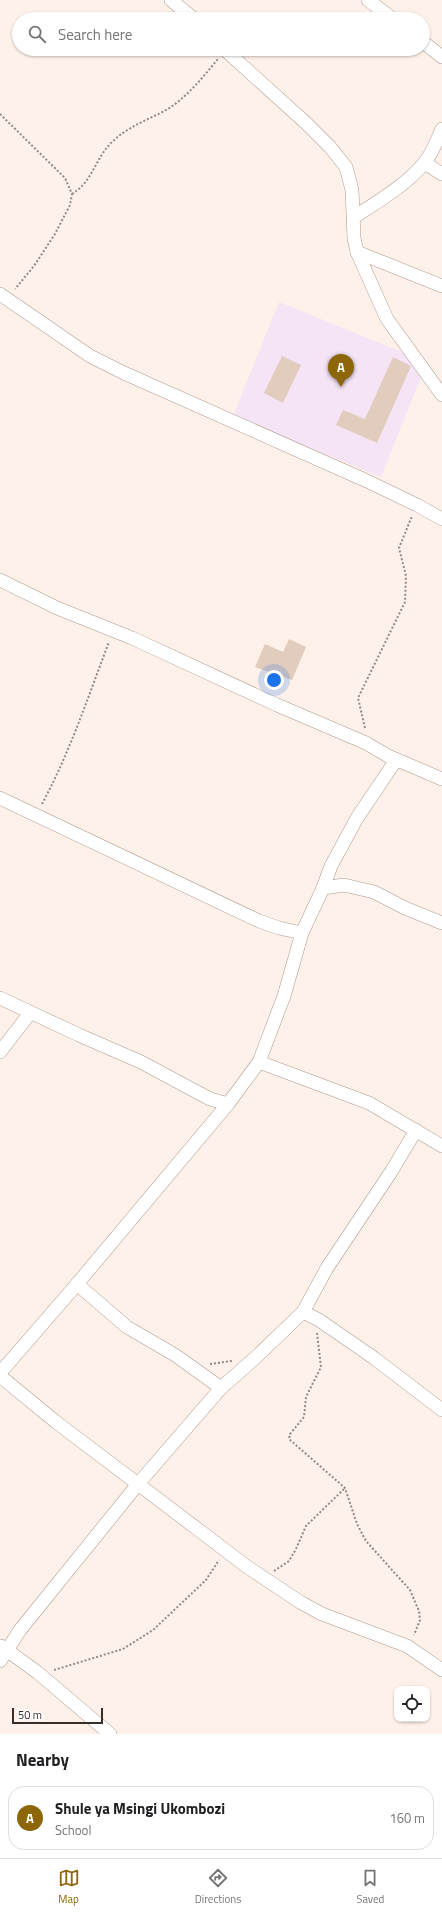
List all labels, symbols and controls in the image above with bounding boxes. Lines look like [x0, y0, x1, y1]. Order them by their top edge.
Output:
search box [12, 12, 430, 56]
icon: search [26, 23, 48, 45]
text: Search here [58, 23, 132, 46]
pin: A [328, 354, 354, 387]
your location [264, 670, 284, 690]
map controls [394, 1686, 430, 1722]
button: locate [394, 1686, 430, 1722]
scale bar [12, 1706, 103, 1725]
text: 50 m [18, 1707, 42, 1723]
text: Nearby [16, 1747, 69, 1773]
text: Shule ya Msingi Ukombozi [55, 1797, 225, 1820]
text: A [26, 1808, 34, 1828]
text: 160 m [389, 1808, 425, 1828]
text: School [55, 1820, 91, 1840]
tab: Map [58, 1867, 80, 1907]
tab: Directions [195, 1867, 241, 1907]
tab: Saved [356, 1867, 384, 1907]

